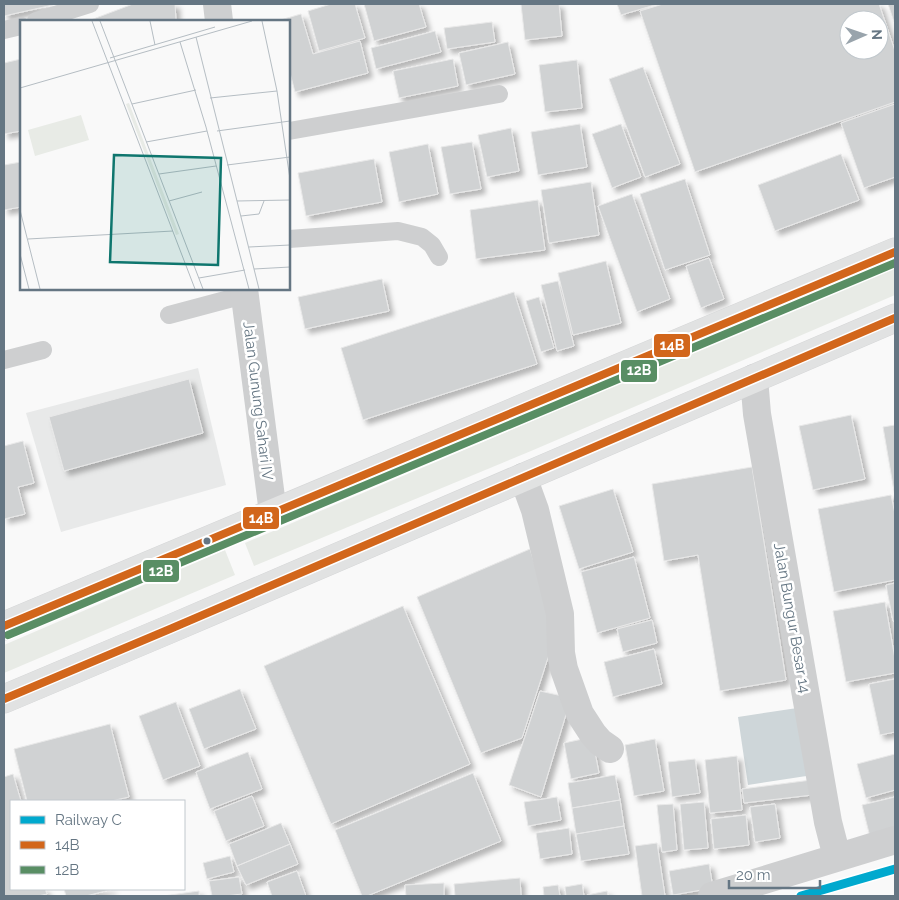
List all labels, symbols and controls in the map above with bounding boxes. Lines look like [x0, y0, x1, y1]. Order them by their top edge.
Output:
north arrow [839, 10, 889, 60]
inset map [20, 20, 290, 290]
text: N [869, 29, 885, 40]
street label: Jalan Gunung Sahari IV [239, 321, 277, 481]
line badge: 14B [653, 333, 691, 358]
text: 14B [660, 337, 685, 353]
line badge: 12B [620, 359, 658, 383]
text: 12B [627, 362, 652, 378]
line badge: 14B [242, 506, 280, 530]
text: 14B [249, 510, 274, 526]
unlabelled marker [202, 536, 212, 546]
street label: Jalan Bungur Besar 14 [770, 541, 814, 695]
line badge: 12B [142, 559, 180, 583]
text: 12B [149, 563, 174, 579]
legend [10, 800, 185, 890]
text: Railway C [55, 811, 122, 829]
text: 14B [55, 836, 80, 854]
scale bar [729, 858, 820, 890]
text: 12B [55, 861, 79, 879]
text: 20 m [736, 866, 771, 884]

